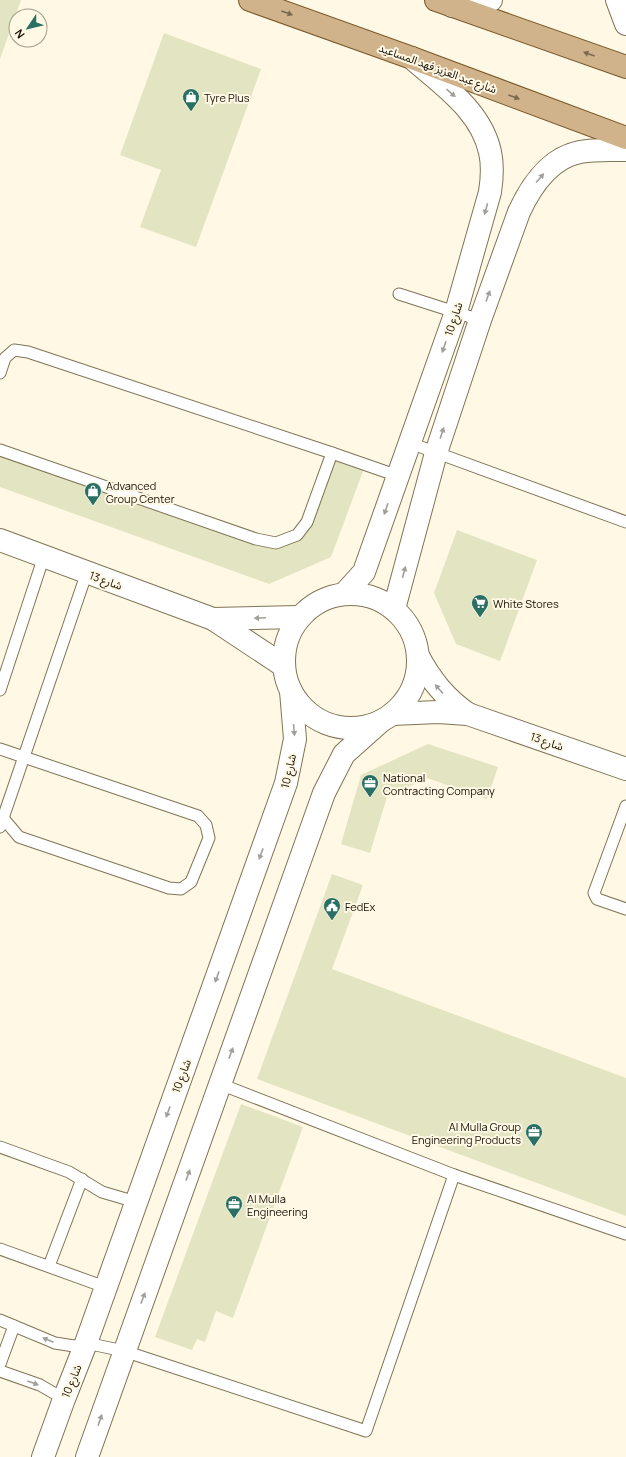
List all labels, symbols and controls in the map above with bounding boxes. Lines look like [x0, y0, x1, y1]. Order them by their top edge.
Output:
north arrow [8, 8, 48, 48]
one-way arrow [281, 11, 293, 17]
text: N [11, 26, 28, 42]
street label: شارع عبد العزيز فهد المساعيد [377, 40, 499, 97]
one-way arrow [583, 51, 595, 57]
shop icon: Tyre Plus [181, 87, 201, 112]
one-way arrow [446, 89, 457, 98]
place label: Tyre Plus [204, 90, 250, 105]
one-way arrow [509, 94, 521, 100]
one-way arrow [535, 173, 544, 183]
one-way arrow [483, 204, 489, 216]
one-way arrow [486, 290, 492, 302]
street label: شارع 10 [441, 300, 467, 338]
one-way arrow [440, 342, 446, 354]
one-way arrow [440, 426, 446, 438]
place label: Advanced Group Center [106, 478, 175, 506]
shop icon: Advanced Group Center [83, 481, 103, 506]
one-way arrow [383, 504, 389, 516]
one-way arrow [401, 565, 407, 577]
street label: شارع 13 [87, 567, 125, 594]
supermarket icon: White Stores [470, 593, 490, 618]
place label: White Stores [493, 596, 559, 611]
one-way arrow [253, 615, 266, 621]
one-way arrow [434, 683, 443, 694]
one-way arrow [291, 724, 298, 736]
street label: شارع 13 [528, 728, 566, 755]
street label: شارع 10 [277, 752, 300, 790]
place label: National Contracting Company [383, 770, 495, 798]
office icon: National Contracting Company [360, 773, 380, 798]
one-way arrow [257, 849, 263, 861]
public building icon: FedEx [322, 896, 342, 921]
place label: FedEx [345, 899, 376, 914]
one-way arrow [213, 971, 219, 983]
one-way arrow [229, 1047, 235, 1059]
street label: شارع 10 [168, 1057, 195, 1095]
one-way arrow [165, 1107, 171, 1119]
place label: Al Mulla Group Engineering Products [412, 1119, 521, 1147]
office icon: Al Mulla Group Engineering Products [524, 1122, 544, 1147]
one-way arrow [185, 1169, 191, 1181]
place label: Al Mulla Engineering [247, 1191, 308, 1219]
office icon: Al Mulla Engineering [224, 1194, 244, 1219]
one-way arrow [141, 1291, 147, 1303]
one-way arrow [43, 1337, 54, 1343]
street label: شارع 10 [58, 1362, 86, 1400]
one-way arrow [27, 1380, 39, 1386]
one-way arrow [97, 1414, 103, 1426]

